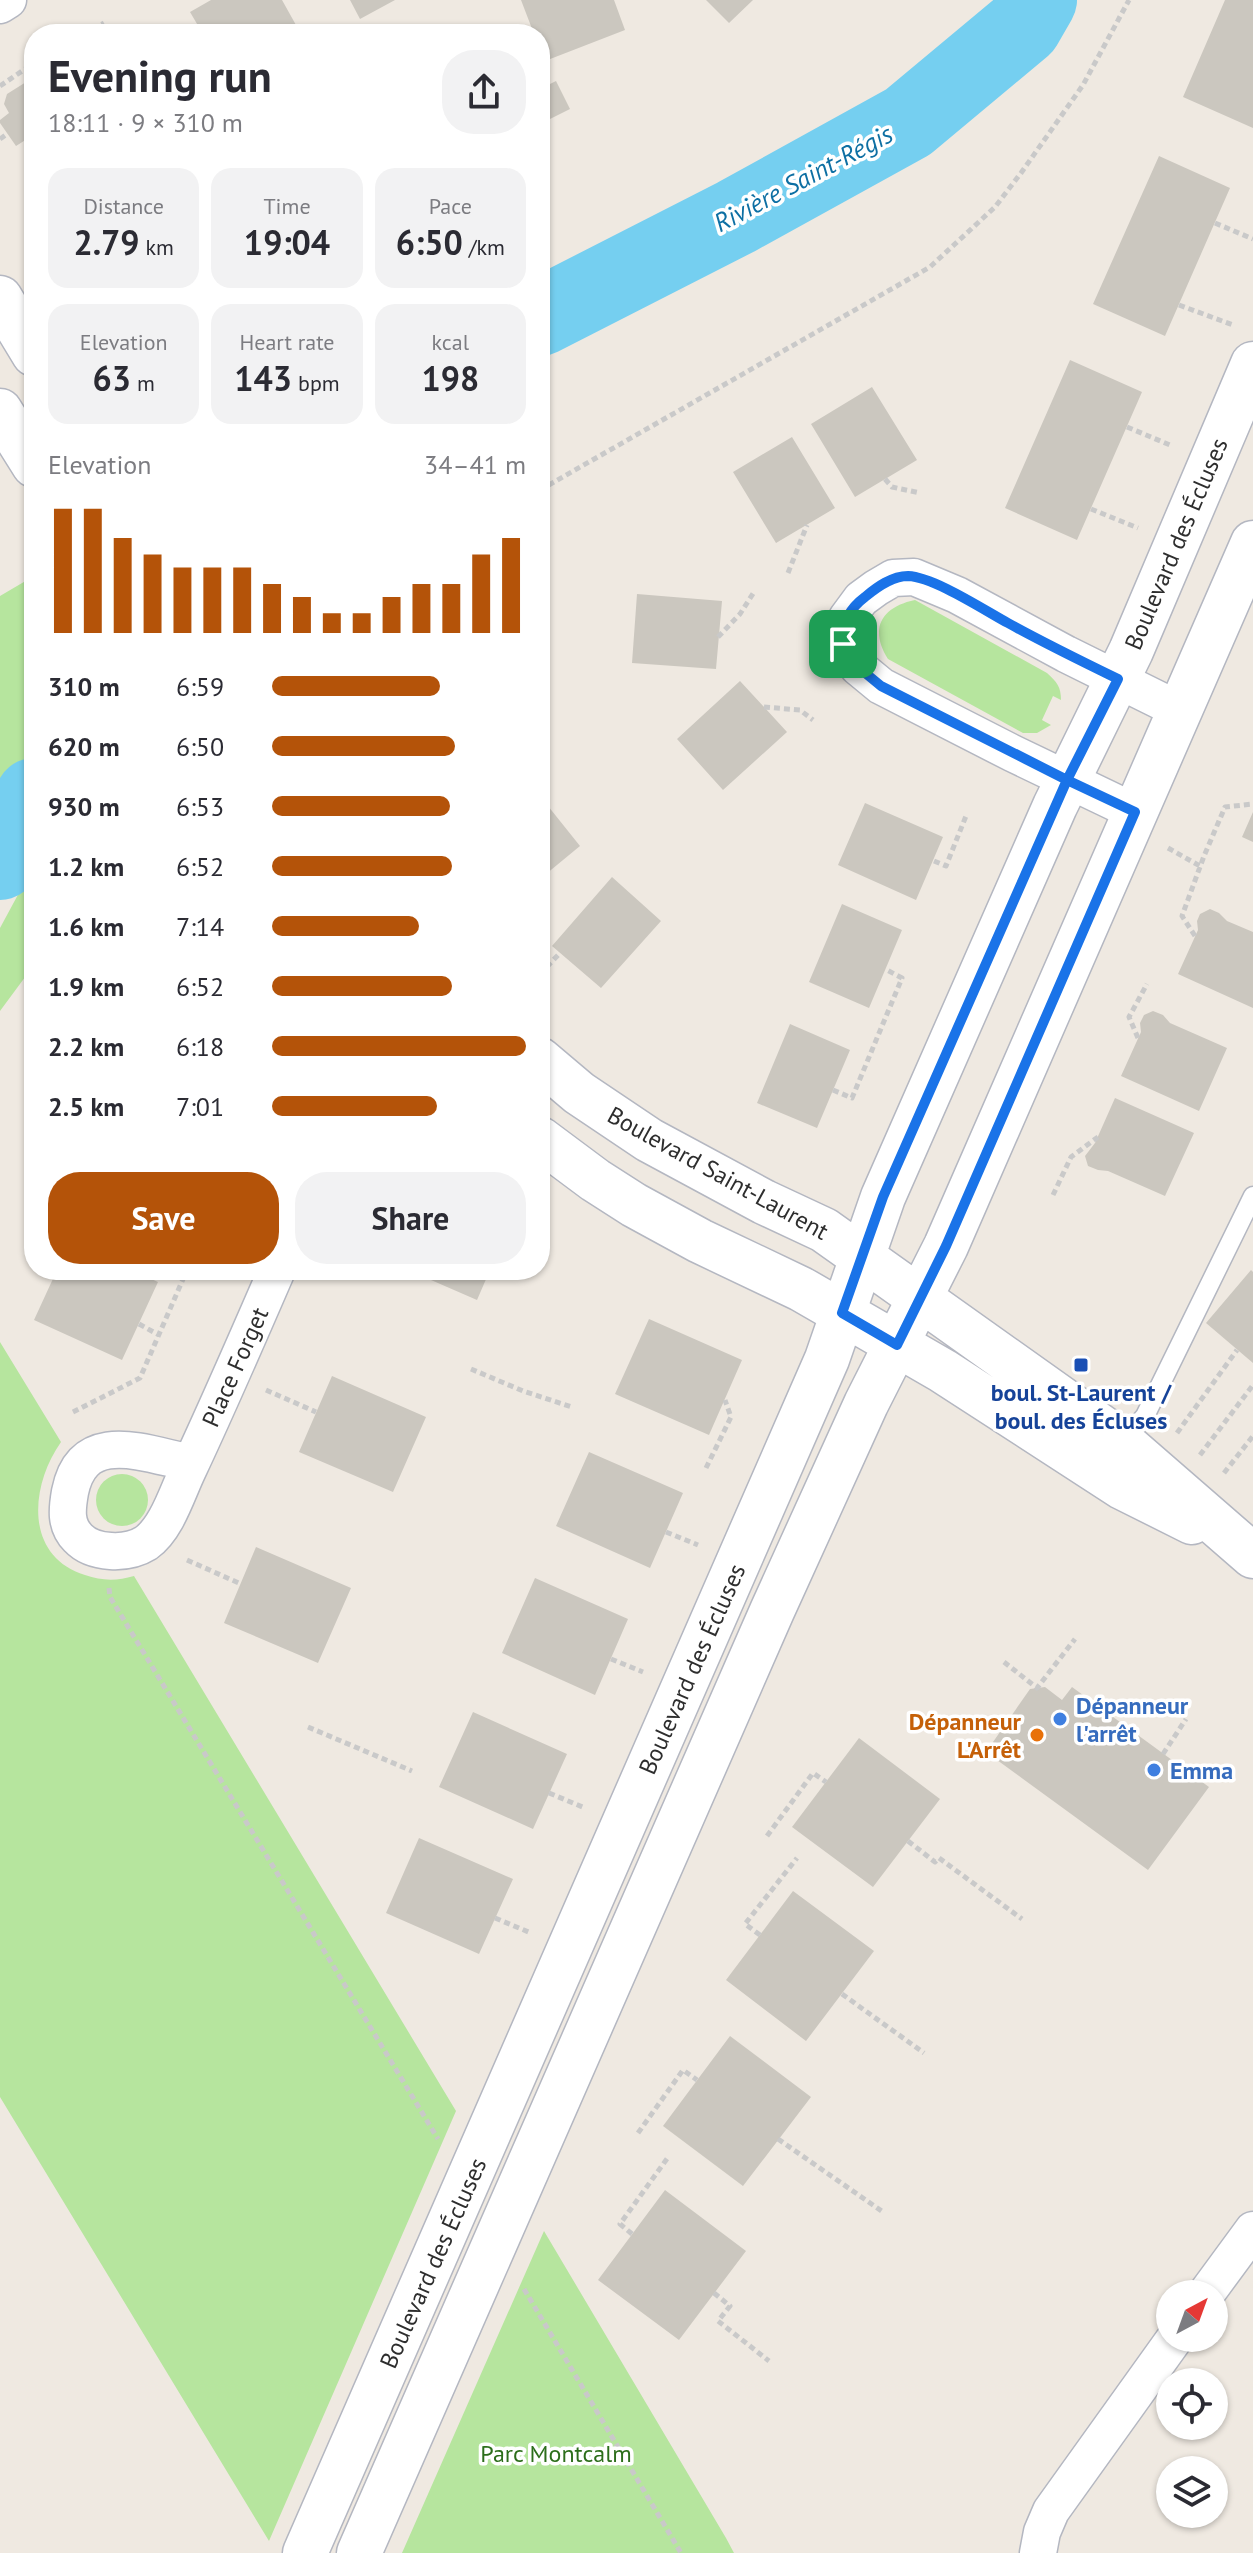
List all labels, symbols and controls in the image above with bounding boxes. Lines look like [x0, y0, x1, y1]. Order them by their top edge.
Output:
text: Evening run [48, 47, 272, 104]
button: share [442, 50, 526, 134]
text: 18:11 · 9 × 310 m [48, 106, 243, 139]
water label: Rivière Saint-Régis [708, 117, 899, 239]
text: Distance [83, 192, 164, 220]
text: Time [263, 192, 311, 220]
text: Pace [429, 192, 472, 220]
text: 2.79 [73, 220, 140, 264]
text: 19:04 [244, 220, 330, 264]
text: 6:50 [396, 220, 463, 264]
text: km [140, 233, 174, 261]
text: /km [463, 233, 505, 261]
text: Elevation [80, 328, 167, 356]
text: Heart rate [239, 328, 335, 356]
text: kcal [432, 328, 469, 356]
text: 63 [93, 356, 131, 400]
text: 143 [234, 356, 292, 400]
text: 198 [421, 356, 479, 400]
text: m [131, 369, 155, 397]
text: bpm [292, 369, 340, 397]
street label: Boulevard des Écluses [1117, 433, 1235, 655]
text: Elevation [48, 448, 152, 481]
text: 34–41 m [424, 448, 526, 481]
pin [809, 610, 877, 678]
icon: arrive [821, 622, 865, 666]
text: 310 m [48, 670, 120, 703]
text: 6:59 [176, 670, 224, 703]
text: 620 m [48, 730, 120, 763]
text: 6:50 [176, 730, 224, 763]
text: 930 m [48, 790, 120, 823]
text: 6:53 [176, 790, 224, 823]
text: 1.2 km [48, 850, 124, 883]
text: 6:52 [176, 850, 224, 883]
text: 1.6 km [48, 910, 124, 943]
text: 7:14 [176, 910, 224, 943]
text: 1.9 km [48, 970, 124, 1003]
text: 6:52 [176, 970, 224, 1003]
text: 2.2 km [48, 1030, 124, 1063]
text: 6:18 [176, 1030, 224, 1063]
text: 2.5 km [48, 1090, 124, 1123]
text: 7:01 [176, 1090, 224, 1123]
street label: Boulevard Saint-Laurent [602, 1099, 834, 1247]
button: Save [48, 1172, 279, 1264]
button: Share [295, 1172, 526, 1264]
street label: Place Forget [195, 1302, 275, 1432]
marker: boul. St-Laurent / boul. des Écluses [1072, 1356, 1090, 1374]
place label: boul. St-Laurent / boul. des Écluses [991, 1377, 1172, 1436]
street label: Boulevard des Écluses [632, 1559, 752, 1779]
place label: Dépanneur l'arrêt [1076, 1690, 1189, 1749]
place label: Dépanneur L'Arrêt [909, 1706, 1022, 1765]
marker: Dépanneur l'arrêt [1051, 1710, 1069, 1728]
marker: Dépanneur L'Arrêt [1028, 1726, 1046, 1744]
place label: Emma [1170, 1755, 1233, 1786]
marker: Emma [1145, 1761, 1163, 1779]
street label: Boulevard des Écluses [373, 2153, 493, 2373]
north arrow [1156, 2280, 1228, 2352]
map controls [1156, 2280, 1228, 2528]
button: locate [1156, 2368, 1228, 2440]
park label: Parc Montcalm [480, 2438, 632, 2469]
button: layers [1156, 2456, 1228, 2528]

